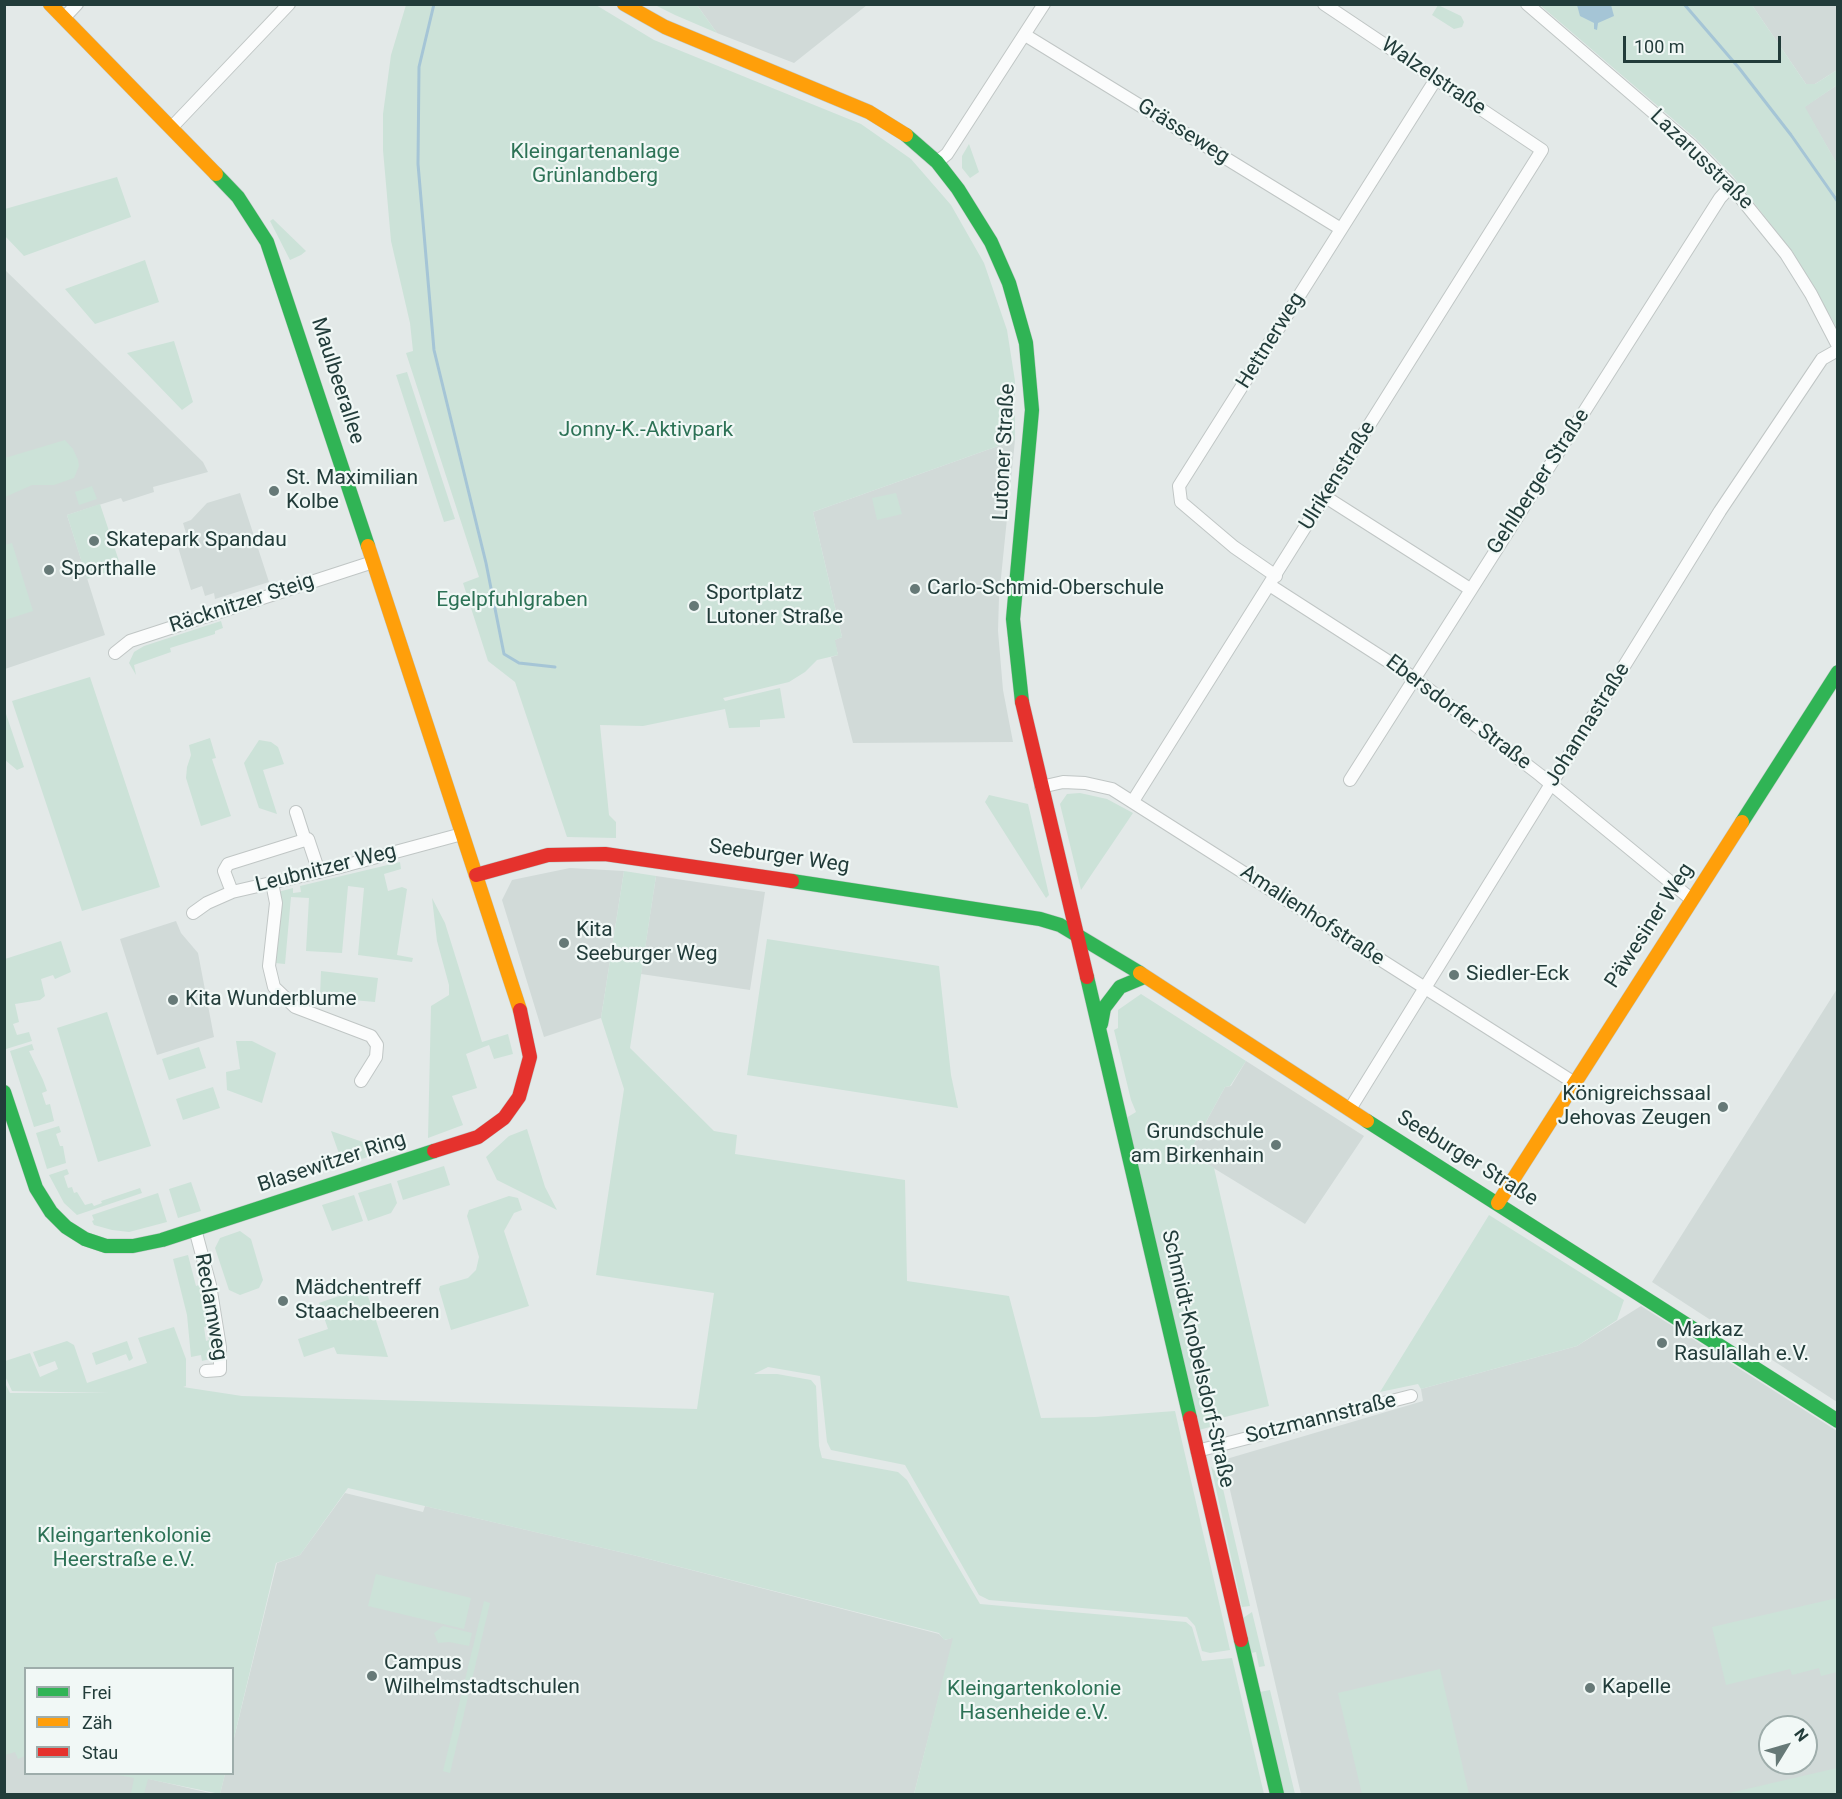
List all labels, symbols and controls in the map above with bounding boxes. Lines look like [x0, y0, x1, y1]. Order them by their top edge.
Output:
scale bar [1626, 24, 1784, 62]
street label: Walzelstraße [1376, 33, 1490, 121]
text: 100 m [1634, 36, 1685, 57]
street label: Grässeweg [1132, 94, 1234, 170]
street label: Lazarusstraße [1644, 105, 1758, 215]
park label: Kleingartenanlage Grünlandberg [510, 140, 680, 190]
street label: Hettnerweg [1232, 288, 1310, 394]
street label: Maulbeerallee [305, 315, 369, 447]
street label: Lutoner Straße [989, 383, 1021, 521]
street label: Gehlberger Straße [1483, 405, 1595, 559]
street label: Ulrikenstraße [1295, 417, 1381, 535]
park label: Jonny-K.-Aktivpark [559, 418, 733, 444]
place label: St. Maximilian Kolbe [286, 466, 418, 516]
marker: St. Maximilian Kolbe [267, 484, 281, 498]
place label: Skatepark Spandau [106, 528, 287, 554]
marker: Skatepark Spandau [87, 534, 101, 548]
place label: Sporthalle [61, 557, 156, 583]
marker: Sporthalle [42, 563, 56, 577]
street label: Räcknitzer Steig [166, 569, 318, 639]
place label: Carlo-Schmid-Oberschule [927, 576, 1164, 602]
place label: Sportplatz Lutoner Straße [706, 581, 843, 631]
marker: Carlo-Schmid-Oberschule [908, 582, 922, 596]
park label: Egelpfuhlgraben [436, 588, 588, 614]
marker: Sportplatz Lutoner Straße [687, 599, 701, 613]
street label: Ebersdorfer Straße [1380, 650, 1536, 776]
street label: Johannastraße [1540, 659, 1636, 791]
street label: Seeburger Weg [707, 835, 851, 879]
street label: Leubnitzer Weg [253, 839, 399, 899]
street label: Päwesiner Weg [1600, 859, 1700, 993]
street label: Amalienhofstraße [1235, 860, 1389, 972]
place label: Kita Seeburger Weg [576, 918, 718, 968]
marker: Kita Seeburger Weg [557, 936, 571, 950]
place label: Siedler-Eck [1466, 962, 1569, 988]
marker: Siedler-Eck [1447, 968, 1461, 982]
place label: Kita Wunderblume [185, 987, 357, 1013]
marker: Kita Wunderblume [166, 993, 180, 1007]
place label: Königreichssaal Jehovas Zeugen [1558, 1082, 1711, 1132]
marker: Königreichssaal Jehovas Zeugen [1716, 1100, 1730, 1114]
street label: Seeburger Straße [1392, 1106, 1542, 1212]
place label: Grundschule am Birkenhain [1131, 1120, 1264, 1170]
street label: Blasewitzer Ring [255, 1127, 409, 1199]
marker: Grundschule am Birkenhain [1269, 1138, 1283, 1152]
street label: Schmidt-Knobelsdorf-Straße [1155, 1228, 1239, 1490]
street label: Reclamweg [188, 1251, 232, 1363]
place label: Mädchentreff Staachelbeeren [295, 1276, 440, 1326]
marker: Mädchentreff Staachelbeeren [276, 1294, 290, 1308]
place label: Markaz Rasulallah e.V. [1674, 1318, 1809, 1368]
marker: Markaz Rasulallah e.V. [1655, 1336, 1669, 1350]
street label: Sotzmannstraße [1243, 1388, 1399, 1450]
park label: Kleingartenkolonie Heerstraße e.V. [37, 1524, 211, 1574]
place label: Campus Wilhelmstadtschulen [384, 1651, 580, 1701]
legend [24, 1667, 234, 1775]
marker: Campus Wilhelmstadtschulen [365, 1669, 379, 1683]
place label: Kapelle [1602, 1675, 1671, 1701]
park label: Kleingartenkolonie Hasenheide e.V. [947, 1677, 1121, 1727]
marker: Kapelle [1583, 1681, 1597, 1695]
text: Frei [82, 1682, 112, 1703]
text: Zäh [82, 1712, 113, 1733]
north arrow [1758, 1715, 1818, 1775]
text: N [1790, 1725, 1812, 1745]
text: Stau [82, 1742, 118, 1763]

